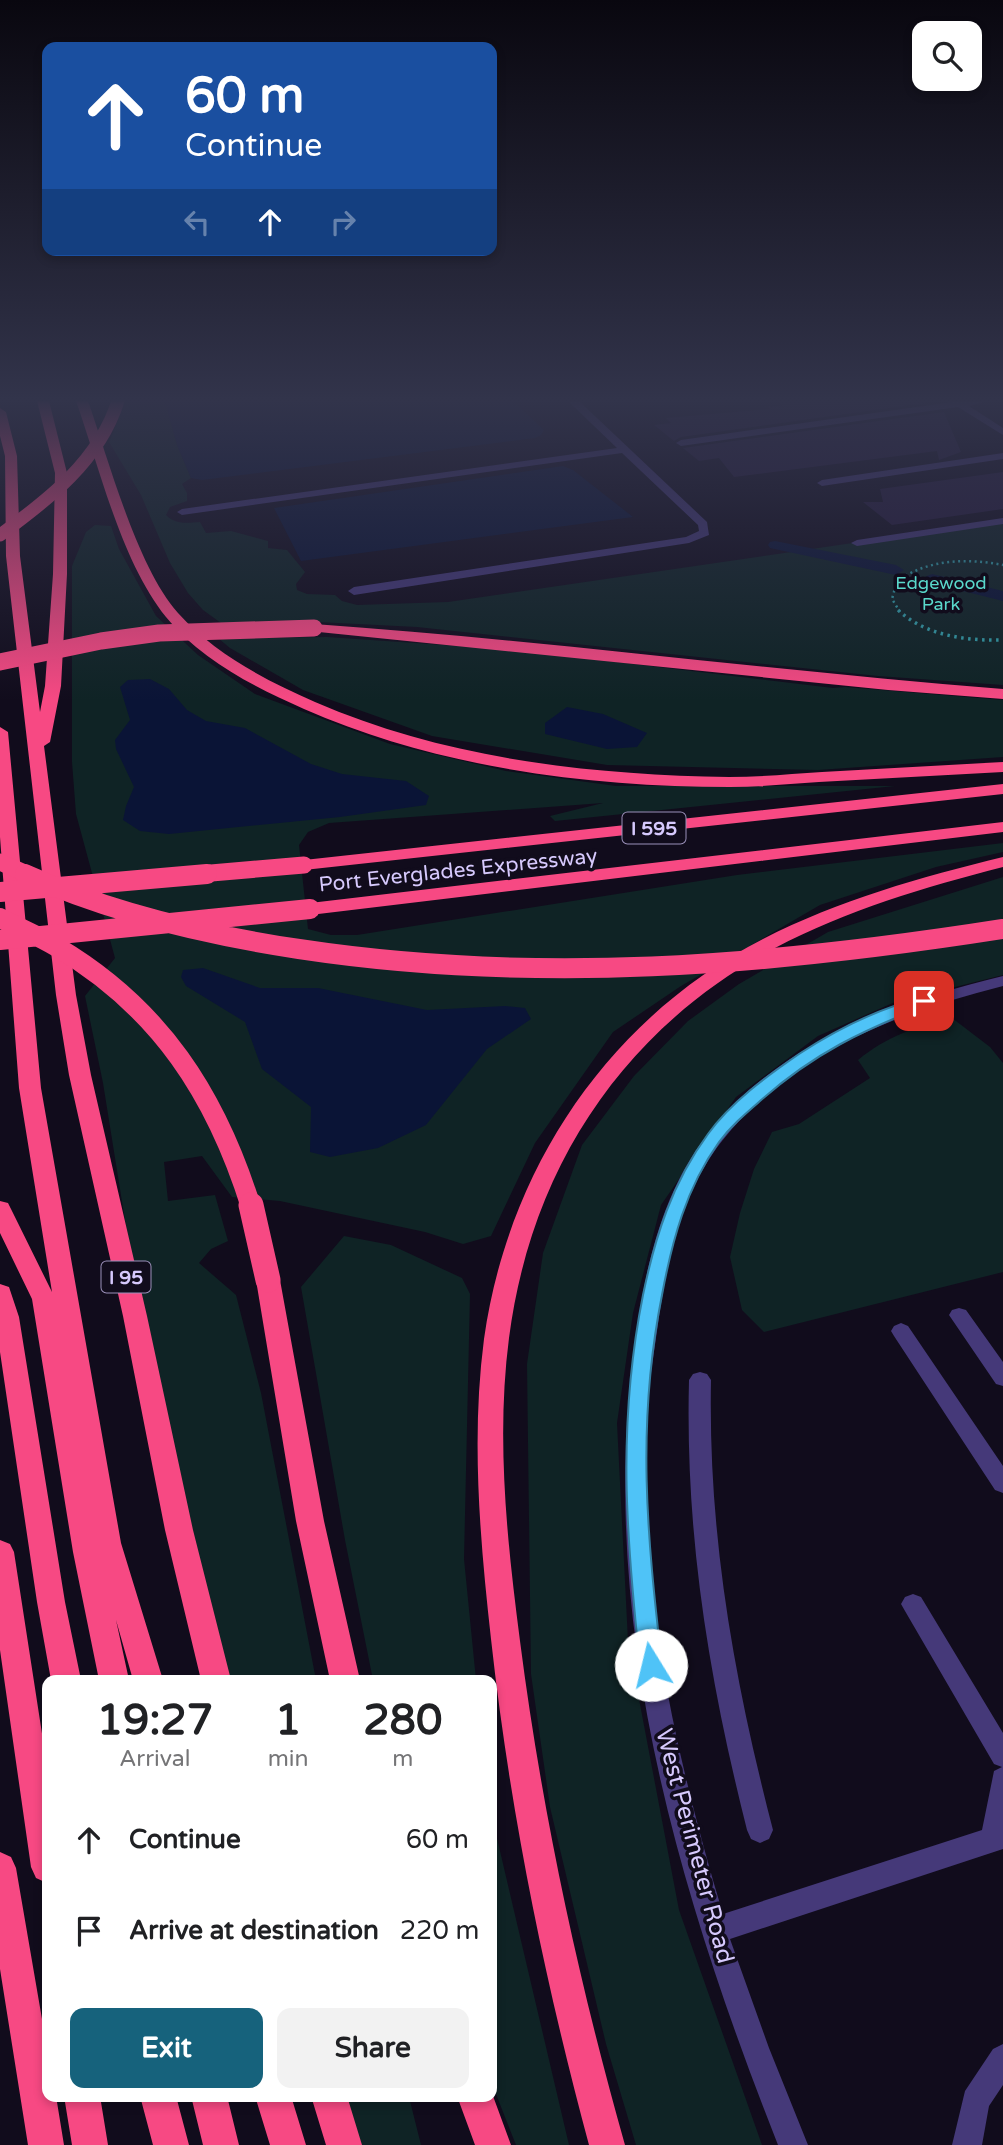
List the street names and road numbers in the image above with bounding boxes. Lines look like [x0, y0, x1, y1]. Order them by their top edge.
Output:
road number: I 595 [622, 813, 686, 844]
street label: Port Everglades Expressway [318, 843, 599, 898]
road number: I 95 [102, 1261, 150, 1292]
street label: West Perimeter Road [649, 1725, 740, 1967]

